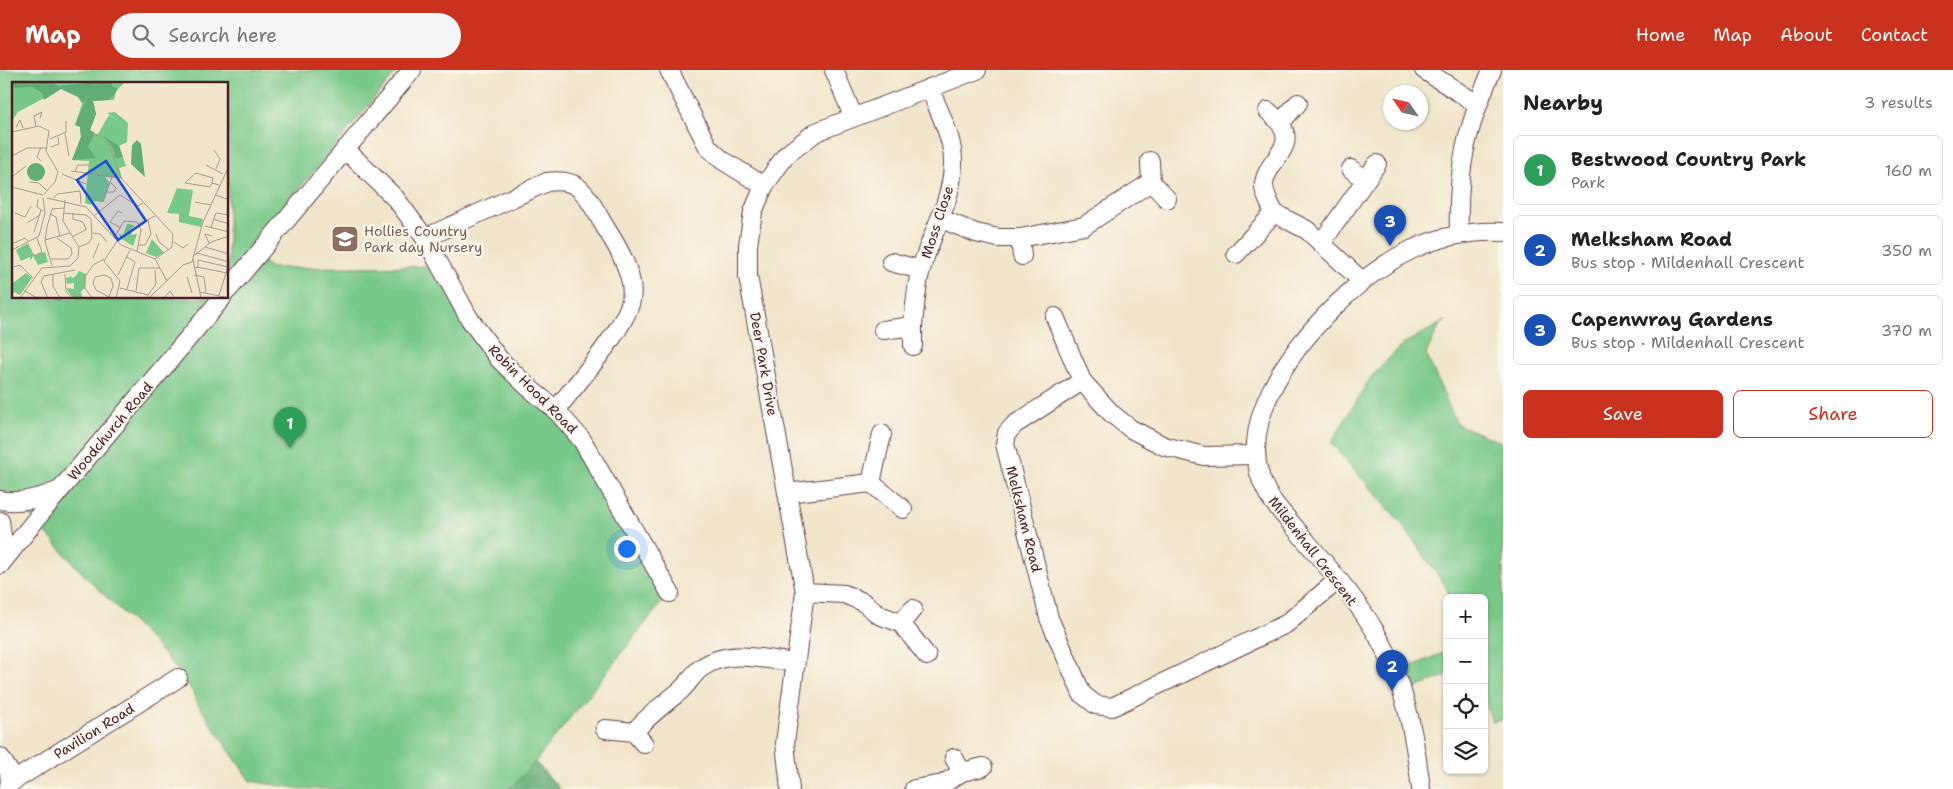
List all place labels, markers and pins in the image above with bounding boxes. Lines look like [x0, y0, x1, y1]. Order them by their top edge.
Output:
pin: 3 [1374, 205, 1406, 246]
place label: Hollies Country Park day Nursery [364, 222, 482, 256]
school or university icon: Hollies Country Park day Nursery [330, 224, 360, 254]
pin: 1 [274, 407, 306, 448]
pin: 2 [1376, 650, 1408, 691]

